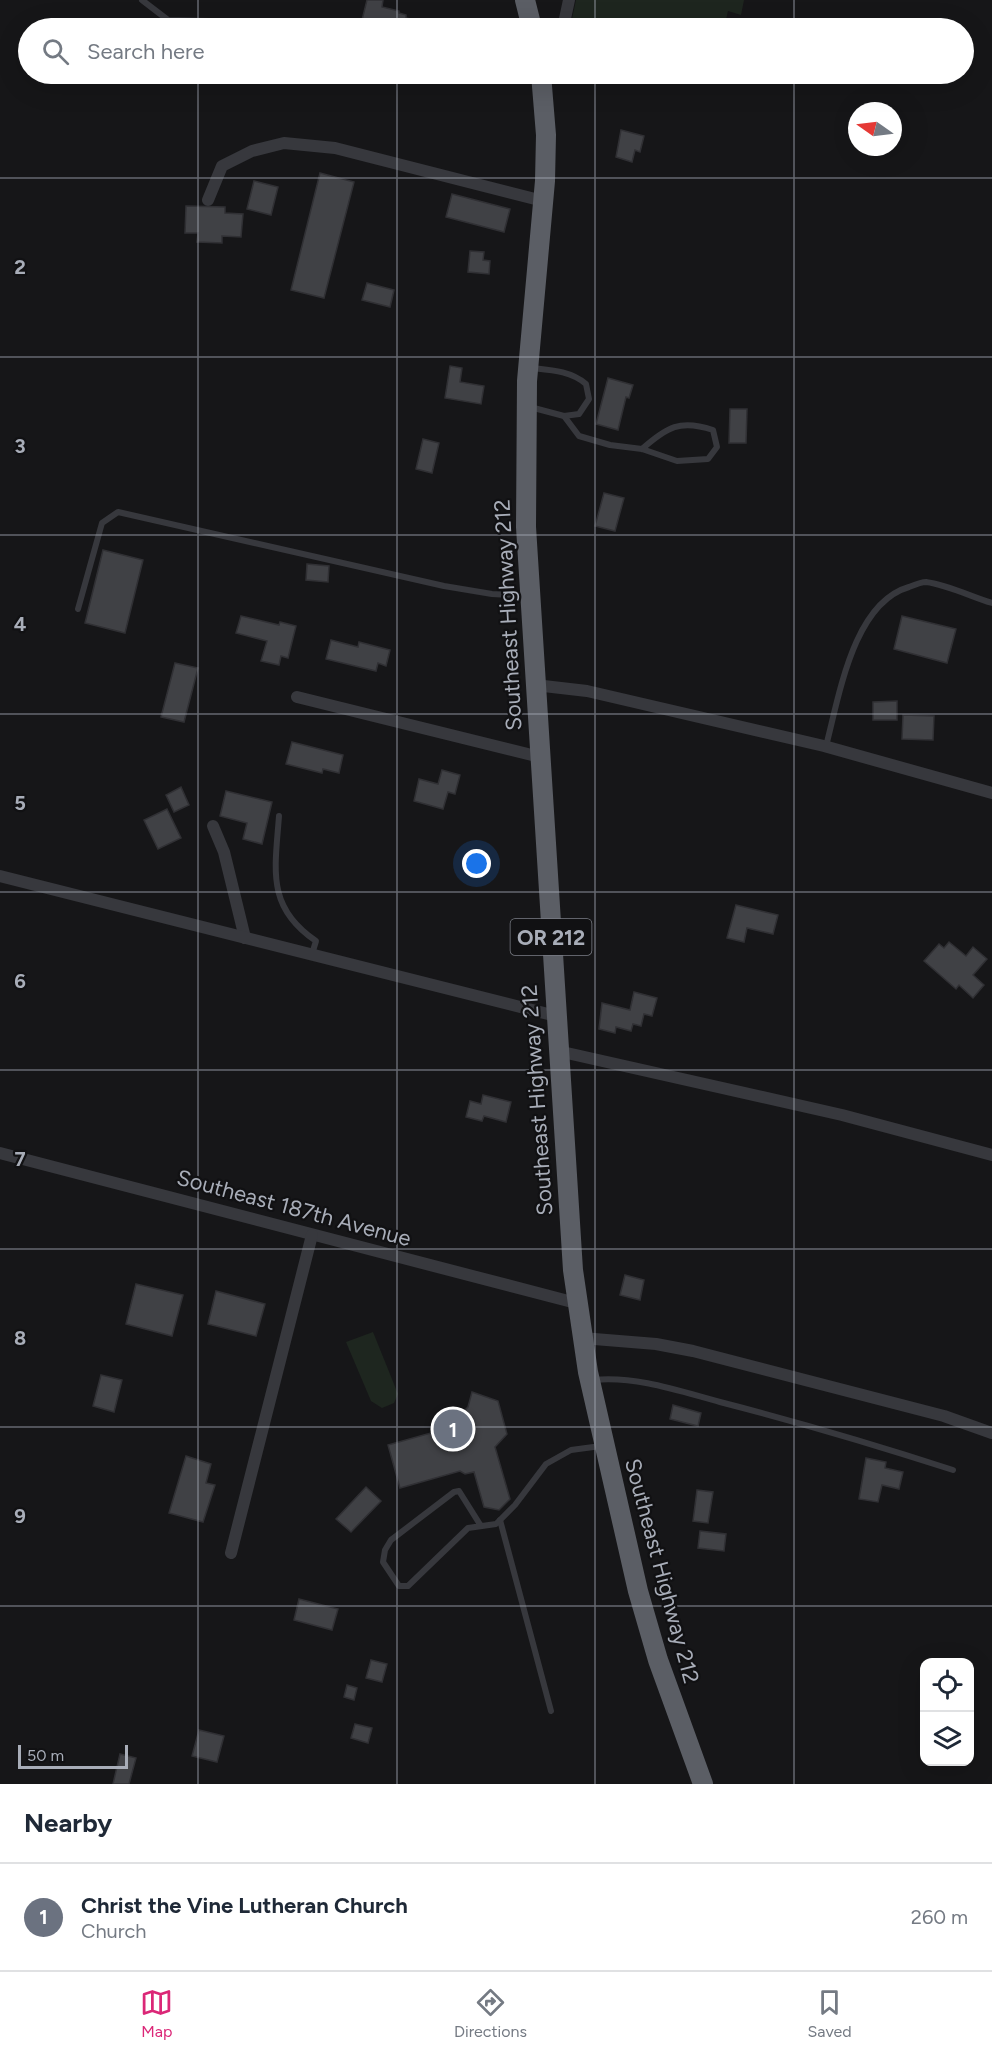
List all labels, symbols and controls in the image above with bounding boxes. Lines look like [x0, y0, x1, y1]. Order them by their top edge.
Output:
search box [18, 18, 974, 84]
icon: search [39, 35, 72, 68]
text: Search here [87, 38, 205, 65]
north arrow [848, 102, 902, 156]
text: 2 [14, 255, 26, 279]
text: 3 [14, 434, 26, 458]
street label: Southeast Highway 212 [488, 499, 528, 731]
text: 4 [14, 612, 27, 636]
text: 5 [14, 791, 26, 815]
your location [462, 849, 491, 878]
road number: OR 212 [510, 919, 592, 955]
text: 6 [14, 969, 26, 993]
street label: Southeast Highway 212 [515, 983, 559, 1217]
text: 7 [14, 1147, 26, 1171]
street label: Southeast 187th Avenue [174, 1164, 414, 1252]
text: 8 [14, 1326, 26, 1350]
pin: 1 [434, 1406, 472, 1452]
street label: Southeast Highway 212 [619, 1456, 705, 1686]
text: 9 [14, 1504, 26, 1528]
map controls [920, 1658, 974, 1766]
button: locate [920, 1658, 974, 1712]
button: layers [920, 1712, 974, 1766]
scale bar [18, 1742, 128, 1770]
text: 50 m [27, 1746, 64, 1765]
text: Nearby [24, 1807, 112, 1839]
text: Christ the Vine Lutheran Church [81, 1892, 408, 1919]
text: 1 [39, 1905, 48, 1929]
text: 260 m [911, 1905, 968, 1929]
text: Church [81, 1919, 146, 1943]
tab: Map [140, 1986, 173, 2041]
tab: Directions [454, 1986, 527, 2041]
tab: Saved [808, 1986, 852, 2041]

